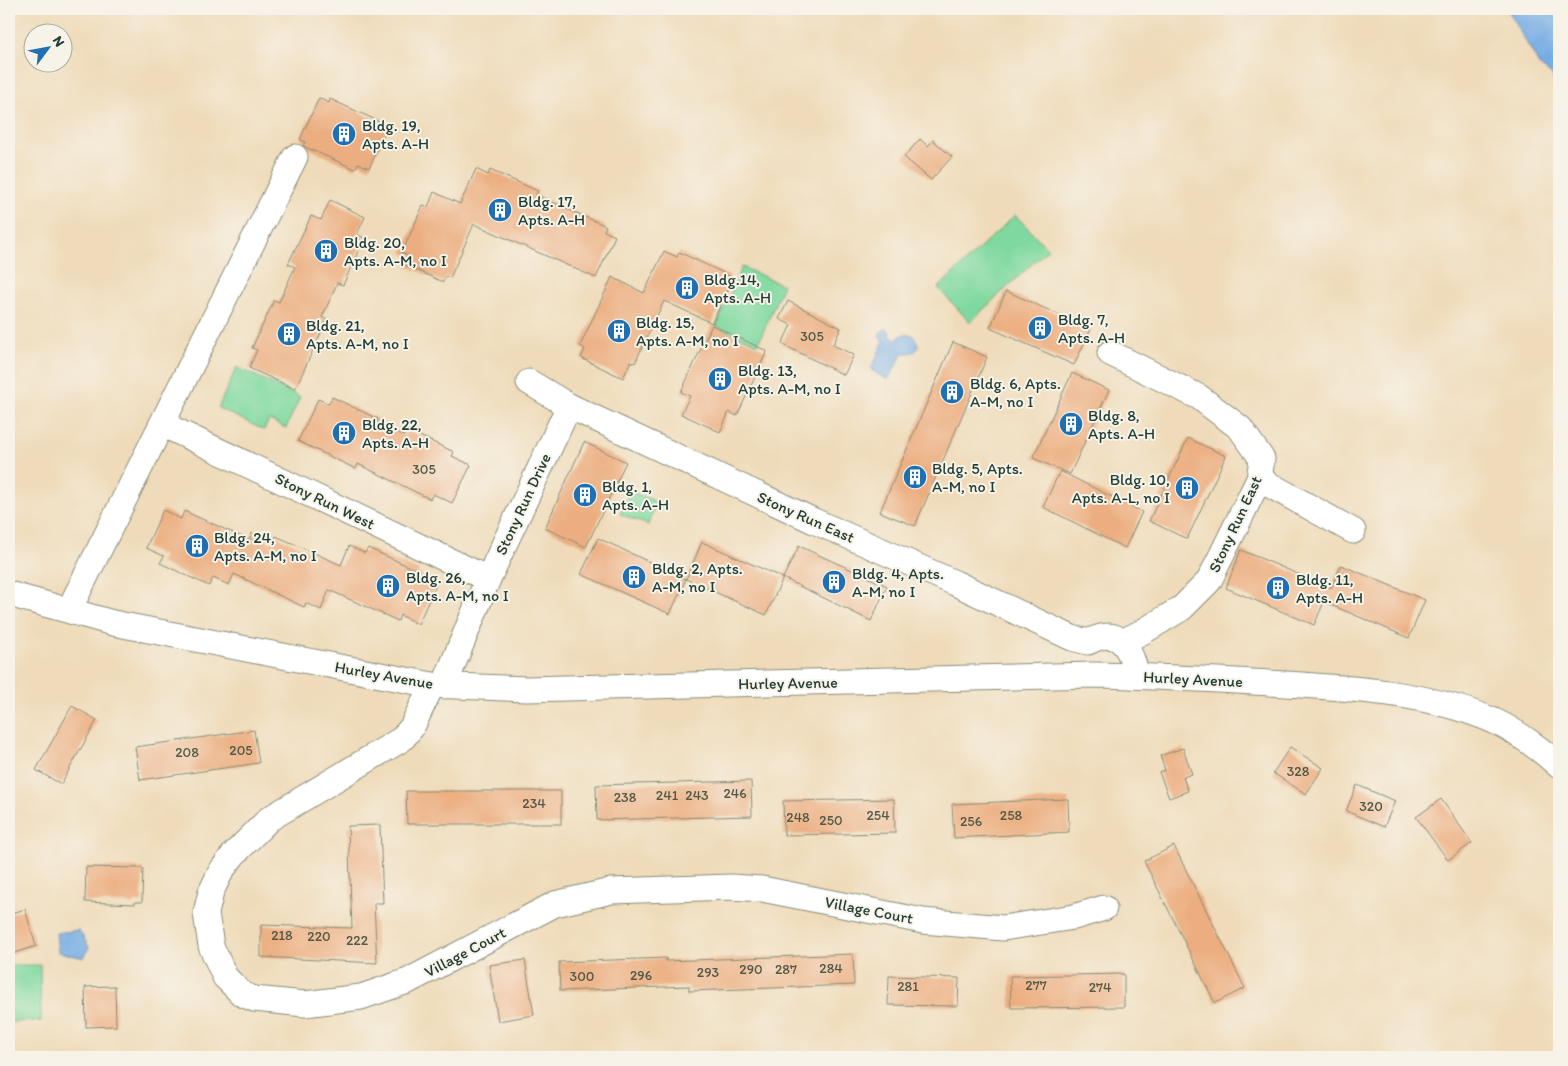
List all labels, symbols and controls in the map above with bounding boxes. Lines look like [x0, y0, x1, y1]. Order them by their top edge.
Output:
north arrow [22, 22, 72, 72]
text: N [49, 33, 68, 50]
place label: Bldg. 19, Apts. A-H [362, 116, 429, 153]
building icon: Bldg. 19, Apts. A-H [331, 121, 357, 147]
place label: Bldg. 17, Apts. A-H [518, 192, 585, 229]
building icon: Bldg. 17, Apts. A-H [487, 197, 513, 223]
place label: Bldg. 20, Apts. A-M, no I [344, 233, 447, 270]
building icon: Bldg. 20, Apts. A-M, no I [313, 238, 339, 264]
place label: Bldg.14, Apts. A-H [704, 270, 771, 307]
building icon: Bldg.14, Apts. A-H [674, 275, 700, 301]
place label: Bldg. 7, Apts. A-H [1058, 310, 1125, 347]
place label: Bldg. 15, Apts. A-M, no I [636, 313, 739, 350]
building icon: Bldg. 7, Apts. A-H [1027, 315, 1053, 341]
place label: Bldg. 21, Apts. A-M, no I [306, 316, 409, 353]
building icon: Bldg. 15, Apts. A-M, no I [606, 318, 632, 344]
building icon: Bldg. 21, Apts. A-M, no I [276, 321, 302, 347]
house number: 305 [800, 328, 824, 345]
place label: Bldg. 13, Apts. A-M, no I [738, 361, 841, 398]
building icon: Bldg. 13, Apts. A-M, no I [707, 366, 733, 392]
place label: Bldg. 6, Apts. A-M, no I [970, 374, 1061, 411]
building icon: Bldg. 6, Apts. A-M, no I [939, 379, 965, 405]
place label: Bldg. 8, Apts. A-H [1088, 406, 1155, 443]
building icon: Bldg. 8, Apts. A-H [1058, 411, 1084, 437]
place label: Bldg. 22, Apts. A-H [362, 415, 429, 452]
building icon: Bldg. 22, Apts. A-H [331, 420, 357, 446]
street label: Stony Run Drive [491, 450, 555, 558]
place label: Bldg. 5, Apts. A-M, no I [932, 459, 1023, 496]
house number: 305 [412, 461, 436, 478]
building icon: Bldg. 5, Apts. A-M, no I [902, 464, 928, 490]
street label: Stony Run West [272, 469, 378, 533]
place label: Bldg. 10, Apts. A-L, no I [1072, 470, 1170, 507]
street label: Stony Run East [1204, 473, 1266, 575]
building icon: Bldg. 10, Apts. A-L, no I [1174, 475, 1200, 501]
place label: Bldg. 1, Apts. A-H [602, 477, 669, 514]
building icon: Bldg. 1, Apts. A-H [572, 482, 598, 508]
street label: Stony Run East [754, 487, 858, 547]
place label: Bldg. 24, Apts. A-M, no I [214, 528, 317, 565]
building icon: Bldg. 24, Apts. A-M, no I [184, 533, 210, 559]
place label: Bldg. 2, Apts. A-M, no I [652, 559, 743, 596]
building icon: Bldg. 2, Apts. A-M, no I [621, 564, 647, 590]
place label: Bldg. 4, Apts. A-M, no I [852, 564, 944, 601]
place label: Bldg. 26, Apts. A-M, no I [406, 568, 509, 605]
building icon: Bldg. 4, Apts. A-M, no I [821, 569, 847, 595]
place label: Bldg. 11, Apts. A-H [1296, 570, 1363, 607]
building icon: Bldg. 26, Apts. A-M, no I [375, 573, 401, 599]
building icon: Bldg. 11, Apts. A-H [1265, 575, 1291, 601]
street label: Hurley Avenue [333, 657, 435, 693]
street label: Hurley Avenue [1143, 667, 1243, 691]
street label: Hurley Avenue [738, 673, 838, 693]
house number: 205 [229, 742, 253, 759]
house number: 208 [175, 744, 199, 761]
house number: 328 [1287, 763, 1310, 780]
house number: 246 [723, 785, 747, 802]
house number: 241 [656, 787, 679, 804]
house number: 243 [685, 787, 709, 804]
house number: 238 [614, 789, 637, 806]
house number: 234 [522, 795, 546, 812]
house number: 320 [1359, 798, 1383, 815]
house number: 254 [866, 807, 890, 824]
house number: 258 [1000, 807, 1023, 824]
house number: 248 [786, 809, 810, 826]
house number: 250 [819, 812, 843, 829]
house number: 256 [960, 813, 982, 830]
street label: Village Court [823, 892, 915, 928]
street label: Village Court [421, 923, 509, 981]
house number: 218 [271, 927, 293, 944]
house number: 220 [307, 928, 331, 945]
house number: 222 [346, 932, 369, 949]
house number: 284 [819, 960, 843, 977]
house number: 290 [739, 961, 763, 978]
house number: 287 [775, 961, 797, 978]
house number: 293 [697, 964, 720, 981]
house number: 296 [630, 967, 652, 984]
house number: 300 [570, 968, 594, 985]
house number: 277 [1025, 977, 1047, 994]
house number: 281 [897, 978, 919, 995]
house number: 274 [1089, 979, 1112, 996]

